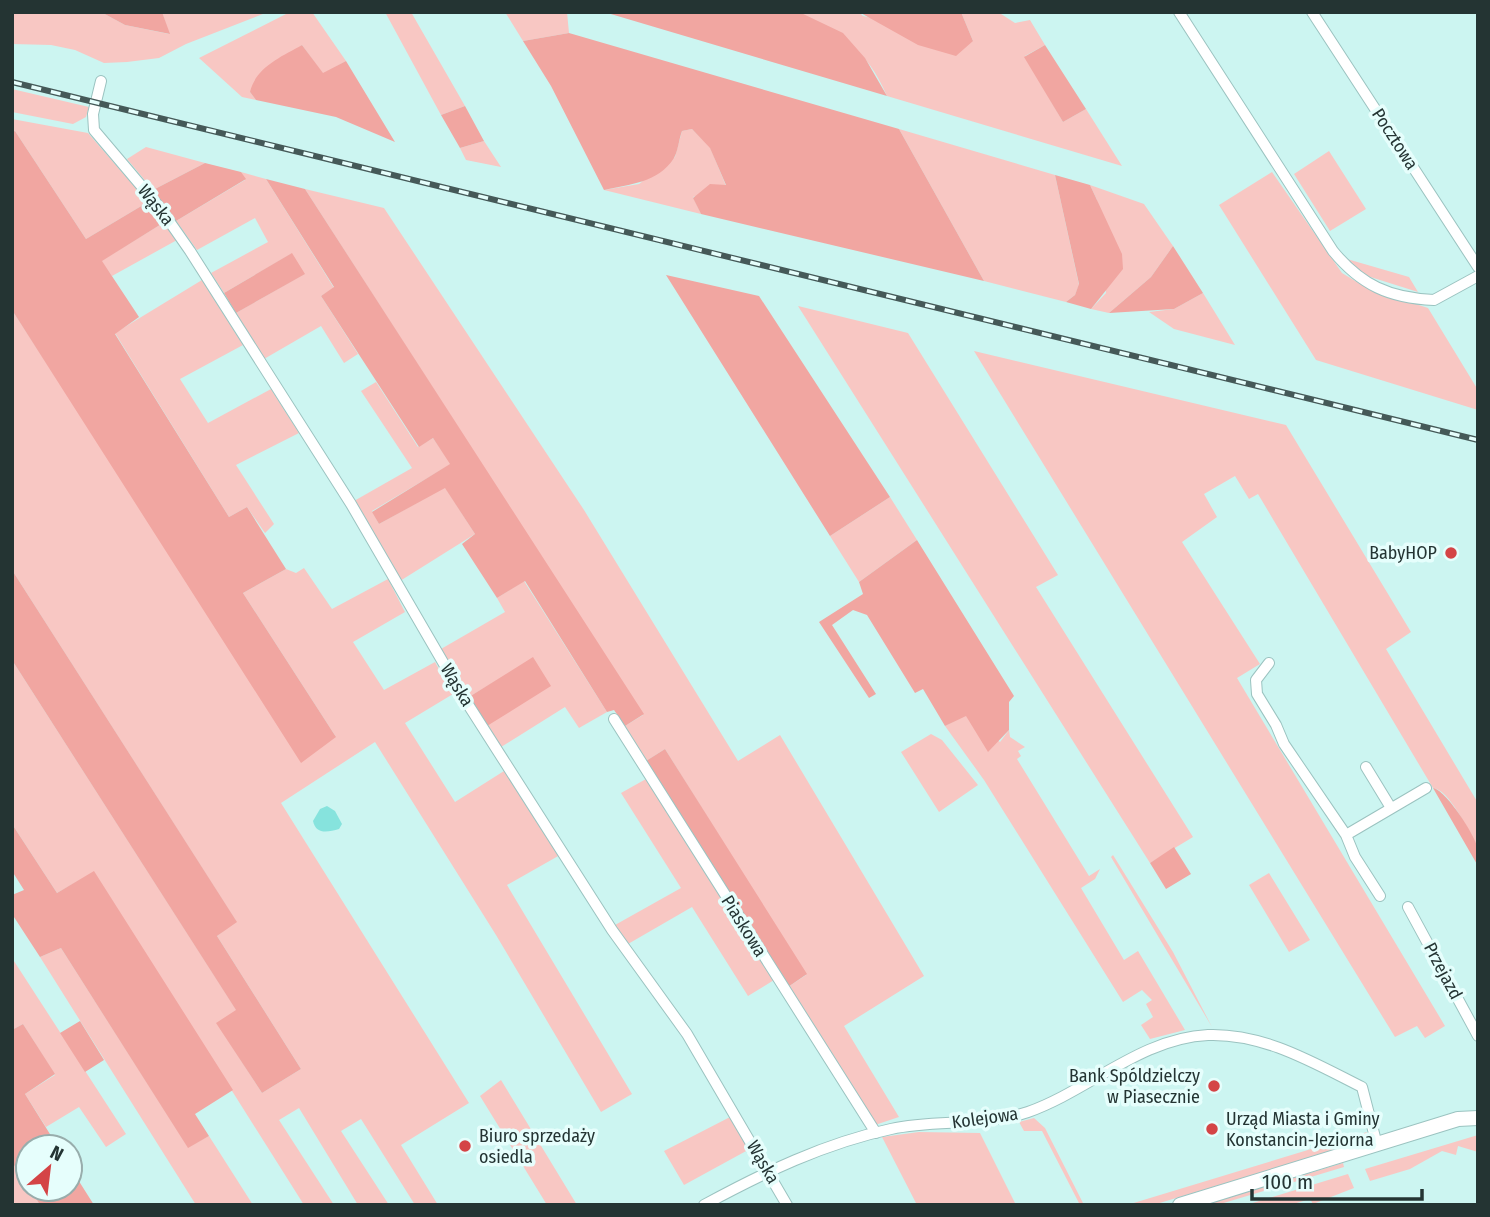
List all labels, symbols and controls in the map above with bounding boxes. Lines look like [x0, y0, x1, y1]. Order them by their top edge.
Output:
street label: Pocztowa [1367, 104, 1423, 174]
street label: Wąska [133, 180, 179, 230]
place label: BabyHOP [1369, 542, 1437, 564]
marker: BabyHOP [1443, 545, 1459, 561]
street label: Wąska [436, 660, 478, 711]
street label: Piaskowa [717, 891, 772, 961]
street label: Przejazd [1419, 939, 1467, 1003]
place label: Bank Spóldzielczy w Piasecznie [1069, 1065, 1200, 1108]
marker: Bank Spóldzielczy w Piasecznie [1206, 1078, 1222, 1094]
street label: Kolejowa [950, 1102, 1020, 1134]
place label: Urząd Miasta i Gminy Konstancin-Jeziorna [1226, 1108, 1380, 1151]
marker: Urząd Miasta i Gminy Konstancin-Jeziorna [1204, 1121, 1220, 1137]
place label: Biuro sprzedaży osiedla [479, 1125, 595, 1168]
north arrow [14, 1133, 84, 1203]
street label: Wąska [742, 1136, 784, 1188]
marker: Biuro sprzedaży osiedla [457, 1138, 473, 1154]
text: N [46, 1141, 67, 1166]
scale bar [1252, 1158, 1422, 1202]
text: 100 m [1262, 1169, 1313, 1195]

